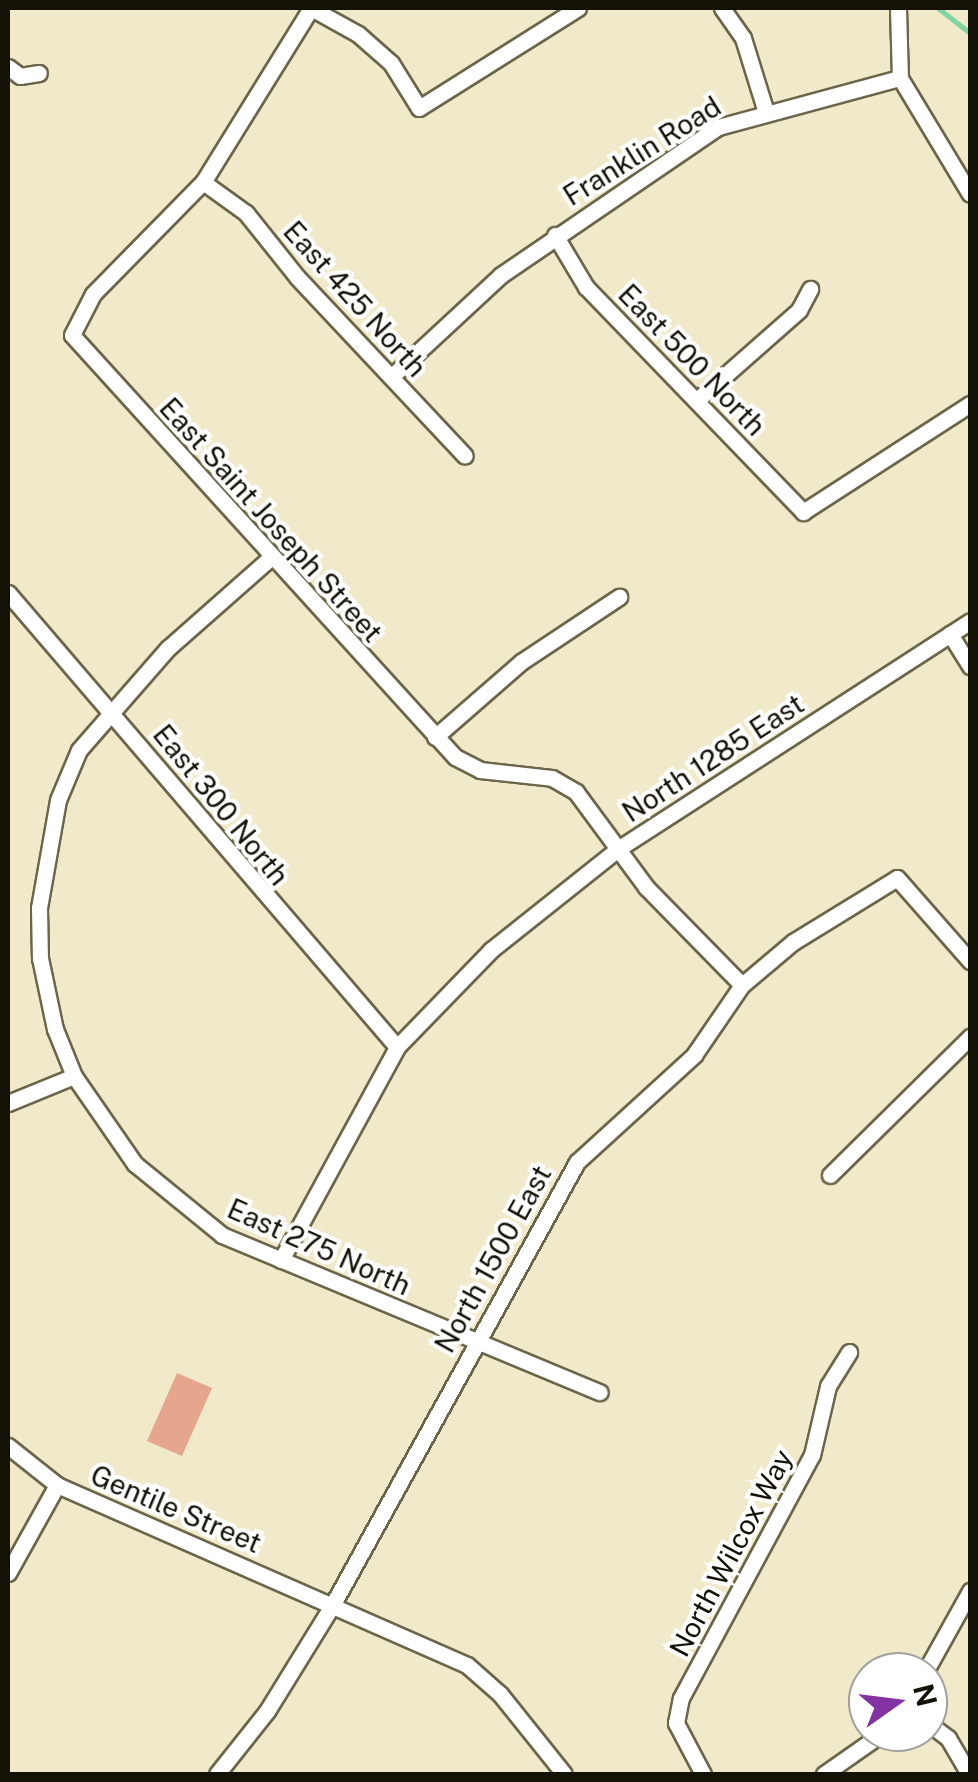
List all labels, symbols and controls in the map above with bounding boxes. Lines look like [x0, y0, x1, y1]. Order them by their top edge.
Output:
street label: Franklin Road [557, 89, 727, 213]
street label: East 425 North [276, 214, 434, 384]
street label: East 500 North [611, 277, 773, 443]
street label: East Saint Joseph Street [153, 391, 389, 649]
street label: North 1285 East [616, 687, 810, 829]
street label: East 300 North [146, 718, 296, 892]
street label: North 1500 East [428, 1160, 558, 1358]
street label: East 275 North [222, 1192, 416, 1302]
street label: North Wilcox Way [662, 1443, 800, 1663]
street label: Gentile Street [86, 1458, 266, 1560]
north arrow [848, 1652, 948, 1752]
text: N [907, 1680, 944, 1710]

